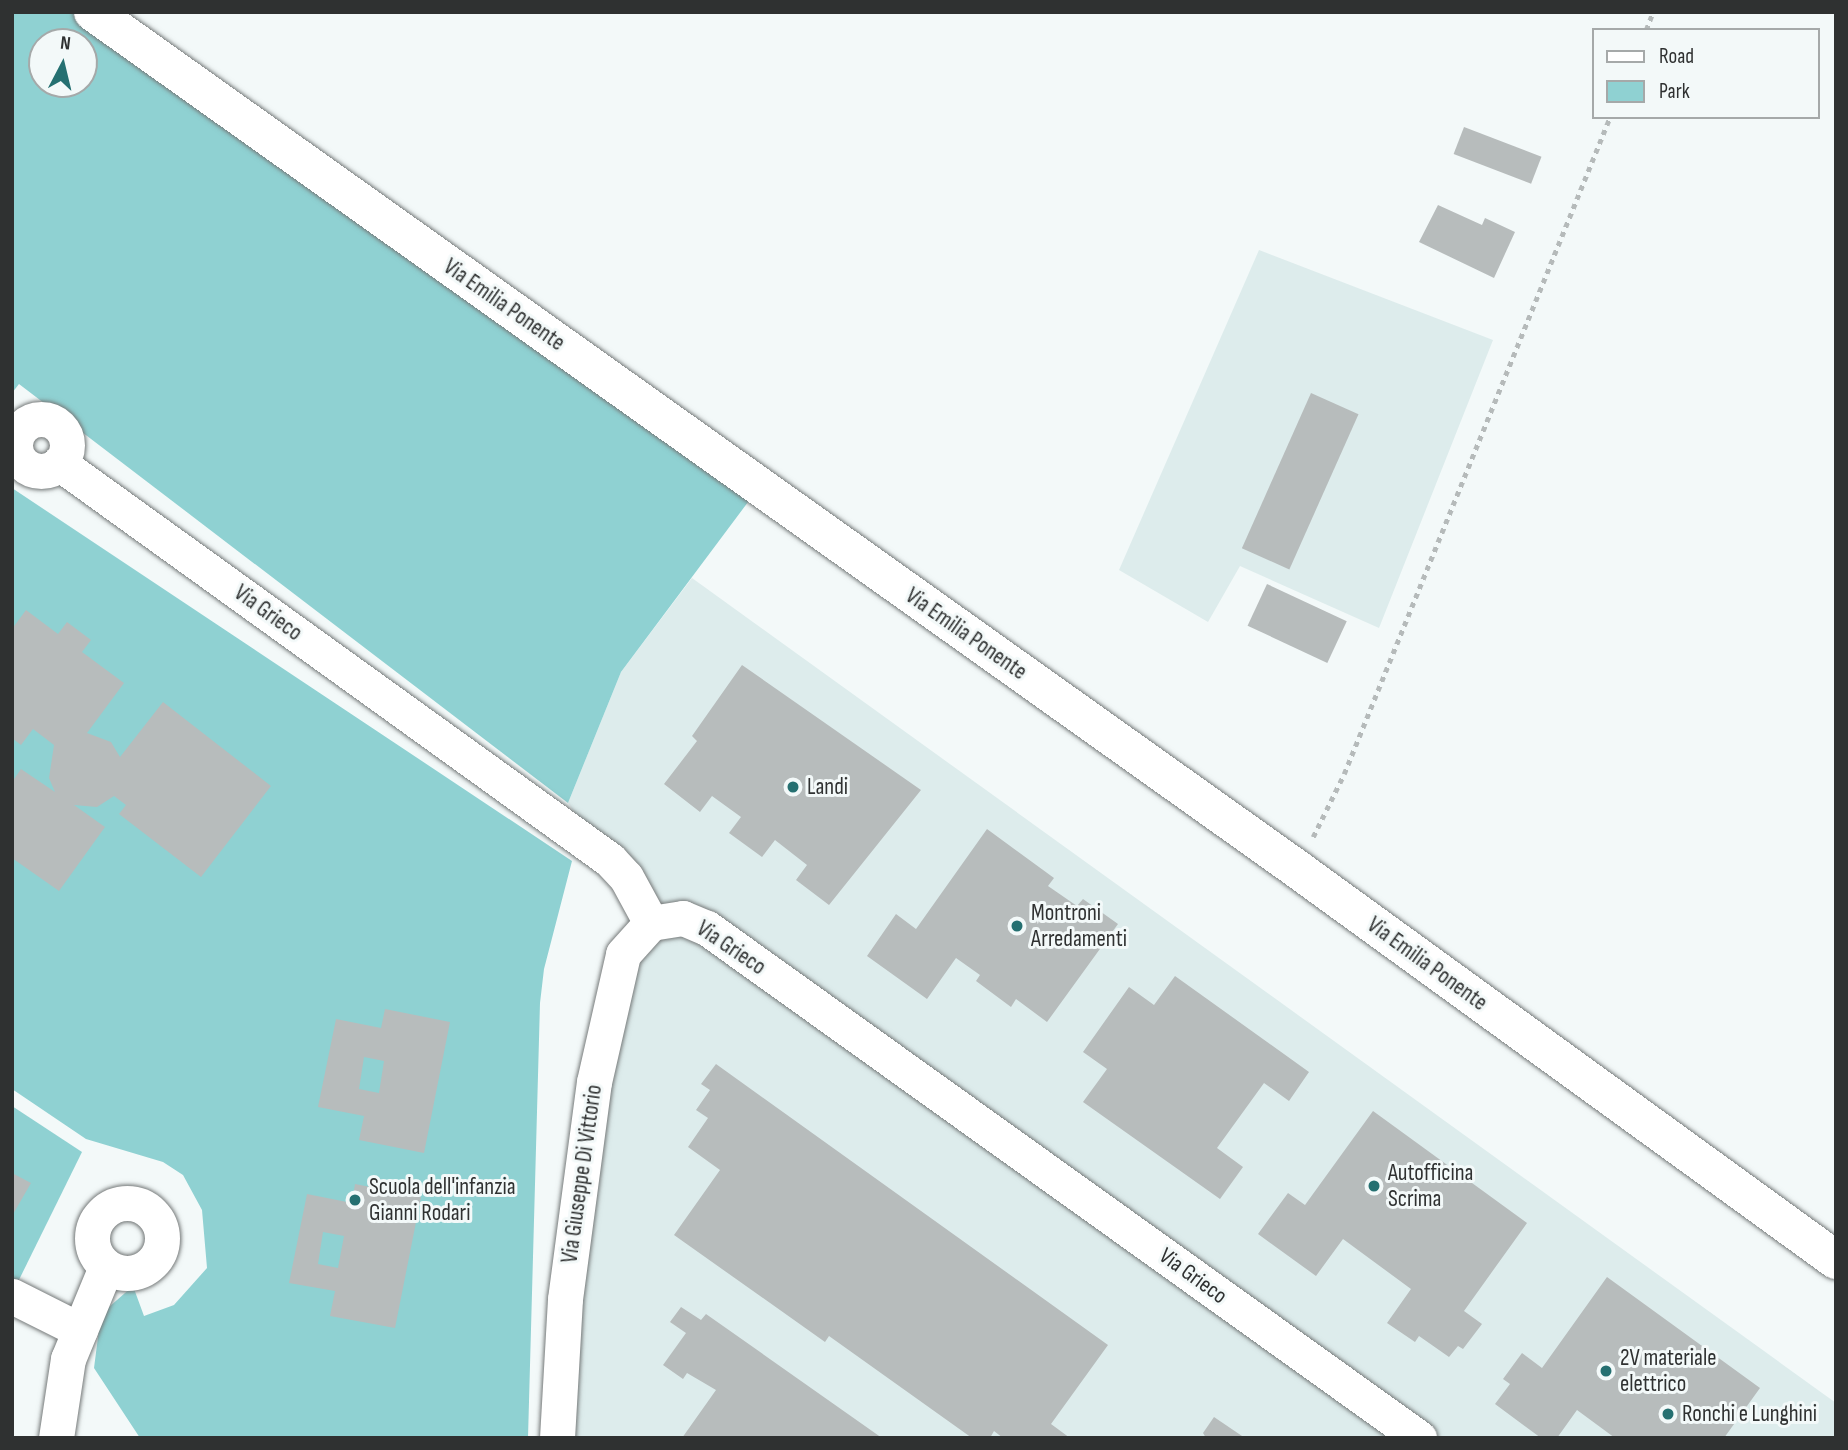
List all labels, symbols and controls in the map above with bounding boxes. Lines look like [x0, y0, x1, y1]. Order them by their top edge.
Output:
north arrow [28, 28, 98, 98]
legend [1592, 28, 1820, 119]
text: N [59, 32, 72, 56]
text: Road [1659, 44, 1694, 69]
text: Park [1659, 79, 1690, 104]
street label: Via Emilia Ponente [438, 253, 570, 357]
street label: Via Grieco [229, 579, 307, 647]
street label: Via Emilia Ponente [900, 582, 1032, 686]
place label: Landi [807, 773, 848, 801]
marker: Landi [785, 779, 801, 795]
place label: Montroni Arredamenti [1031, 899, 1127, 953]
street label: Via Emilia Ponente [1362, 911, 1492, 1017]
street label: Via Grieco [691, 915, 771, 981]
marker: Montroni Arredamenti [1009, 918, 1025, 934]
street label: Via Giuseppe Di Vittorio [556, 1083, 608, 1265]
place label: Autofficina Scrima [1388, 1159, 1473, 1213]
place label: Scuola dell'infanzia Gianni Rodari [369, 1173, 516, 1227]
marker: Autofficina Scrima [1366, 1178, 1382, 1194]
marker: Scuola dell'infanzia Gianni Rodari [347, 1192, 363, 1208]
street label: Via Grieco [1154, 1242, 1232, 1310]
place label: 2V materiale elettrico [1620, 1344, 1716, 1398]
marker: 2V materiale elettrico [1598, 1363, 1614, 1379]
place label: Ronchi e Lunghini [1682, 1400, 1817, 1428]
marker: Ronchi e Lunghini [1660, 1406, 1676, 1422]

